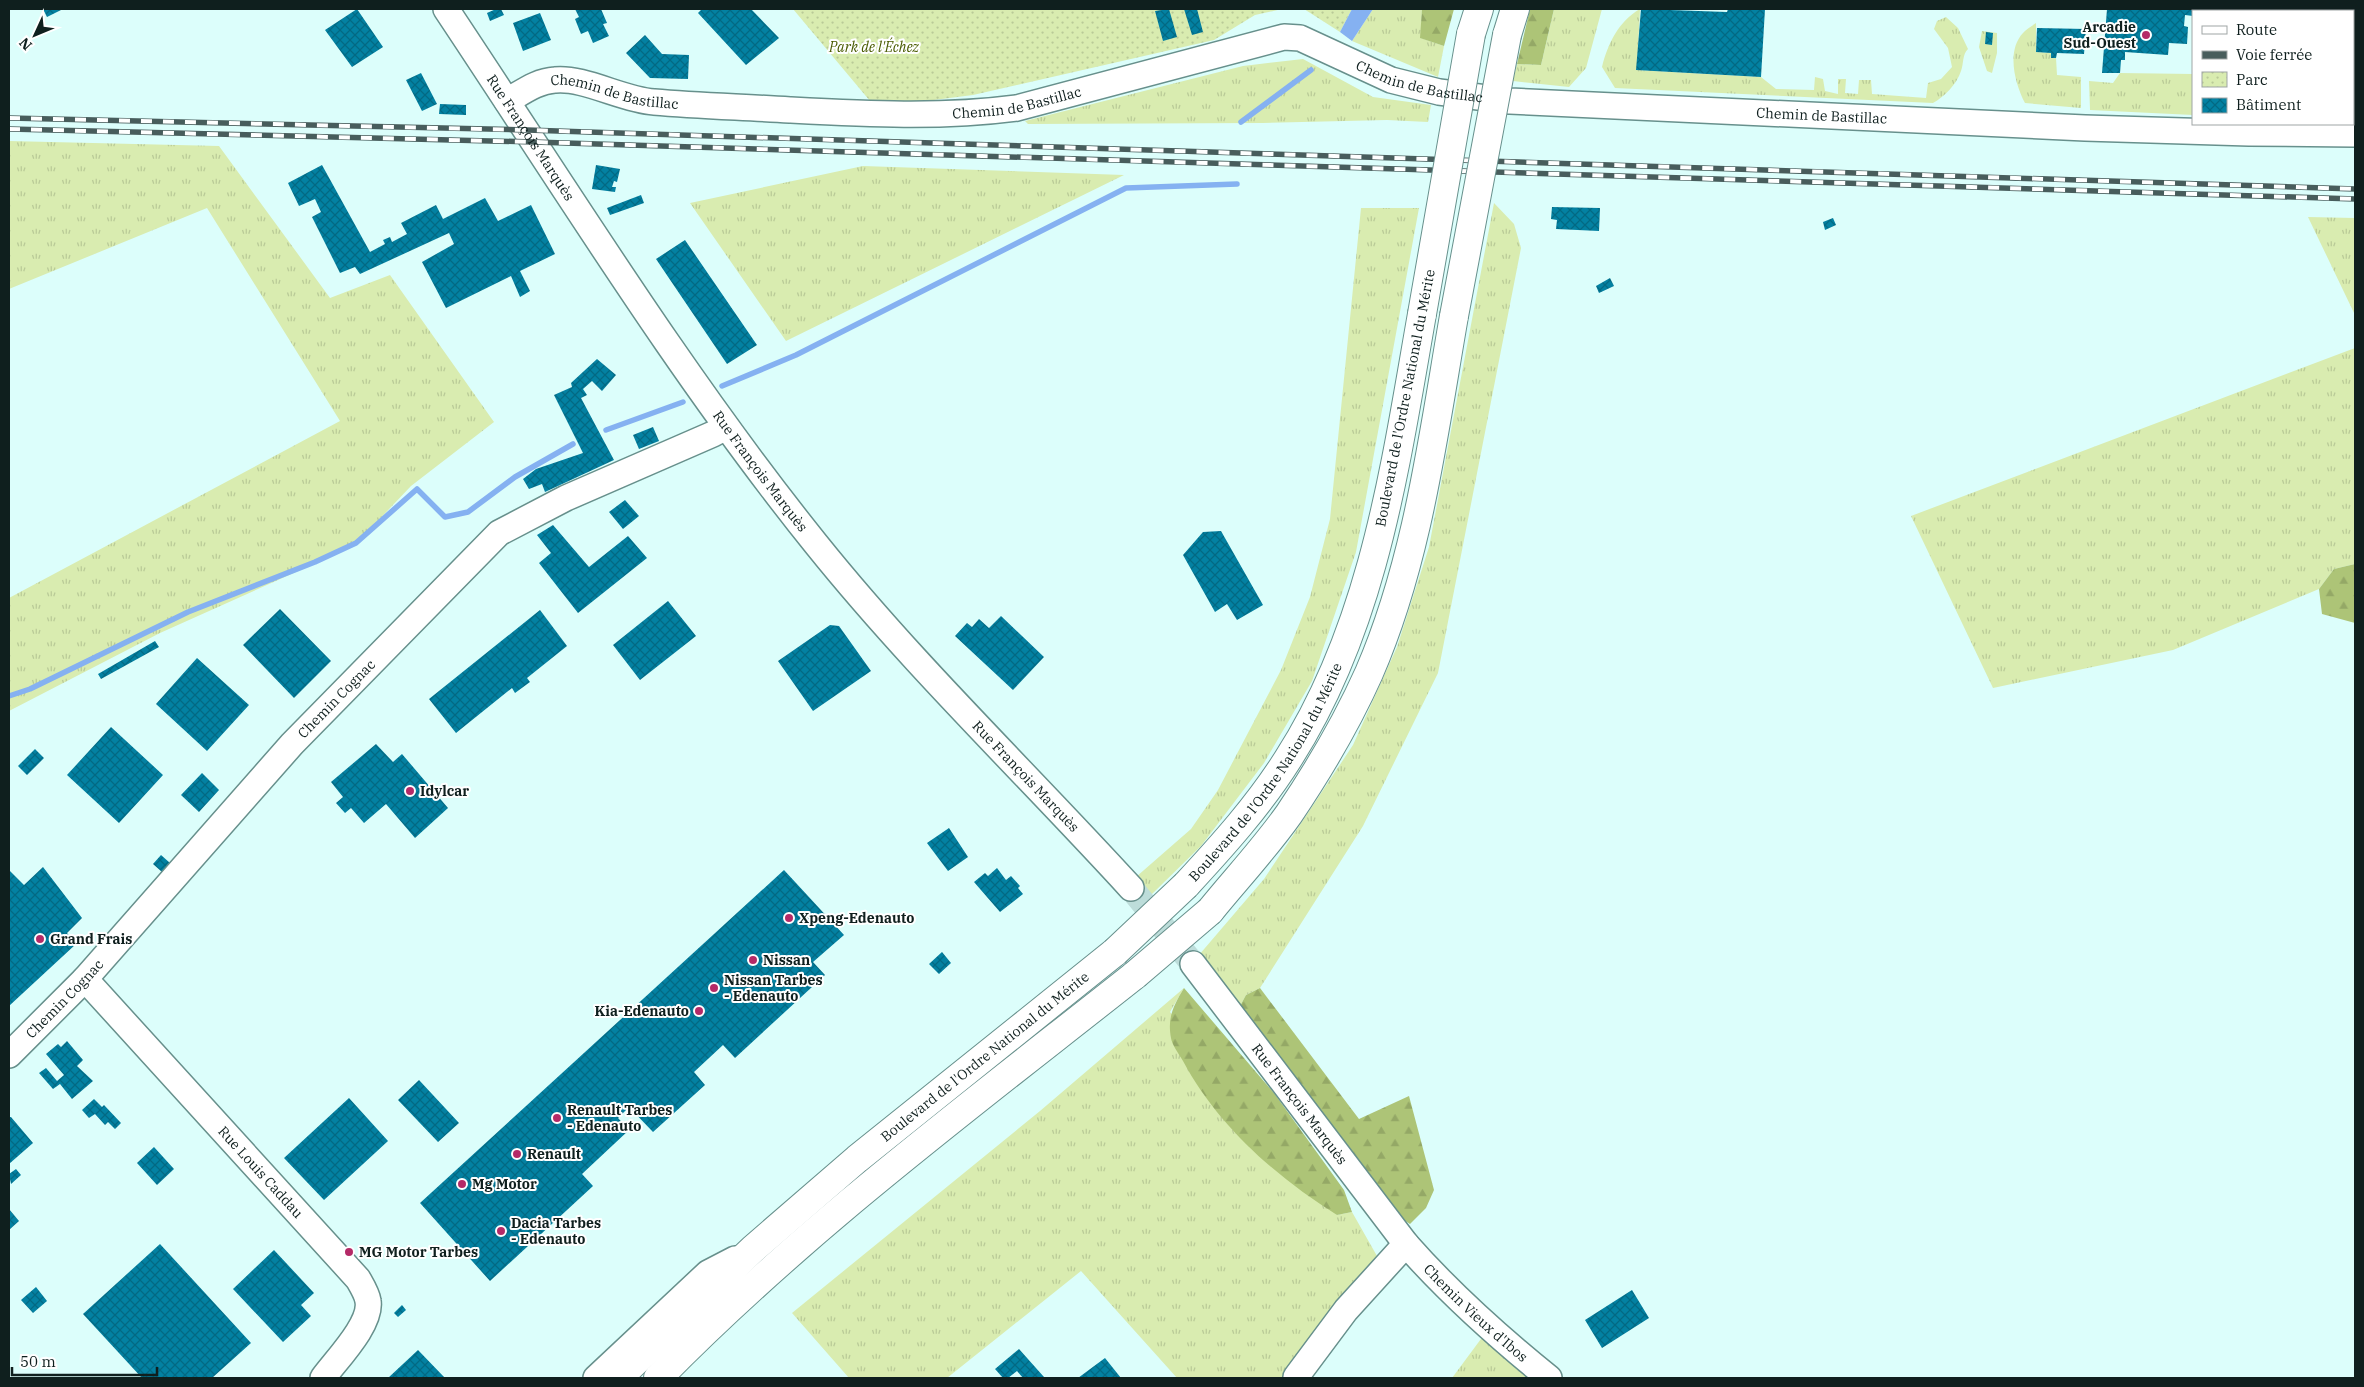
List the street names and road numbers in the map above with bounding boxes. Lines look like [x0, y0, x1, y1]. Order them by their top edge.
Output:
street label: Chemin de Bastillac [1353, 56, 1484, 106]
street label: Rue François Marquès [483, 71, 579, 204]
street label: Chemin de Bastillac [550, 71, 679, 113]
street label: Chemin de Bastillac [952, 82, 1083, 122]
street label: Chemin de Bastillac [1756, 104, 1888, 128]
street label: Boulevard de l'Ordre National du Mérite [1371, 268, 1439, 528]
street label: Rue François Marquès [709, 407, 812, 535]
street label: Chemin Cognac [294, 655, 379, 742]
street label: Boulevard de l'Ordre National du Mérite [1185, 660, 1346, 885]
street label: Rue François Marquès [969, 717, 1083, 836]
street label: Chemin Cognac [22, 956, 107, 1042]
street label: Boulevard de l'Ordre National du Mérite [877, 968, 1093, 1146]
street label: Rue François Marquès [1248, 1040, 1351, 1168]
street label: Rue Louis Caddau [214, 1122, 307, 1222]
street label: Chemin Vieux d'Ibos [1420, 1260, 1532, 1366]

